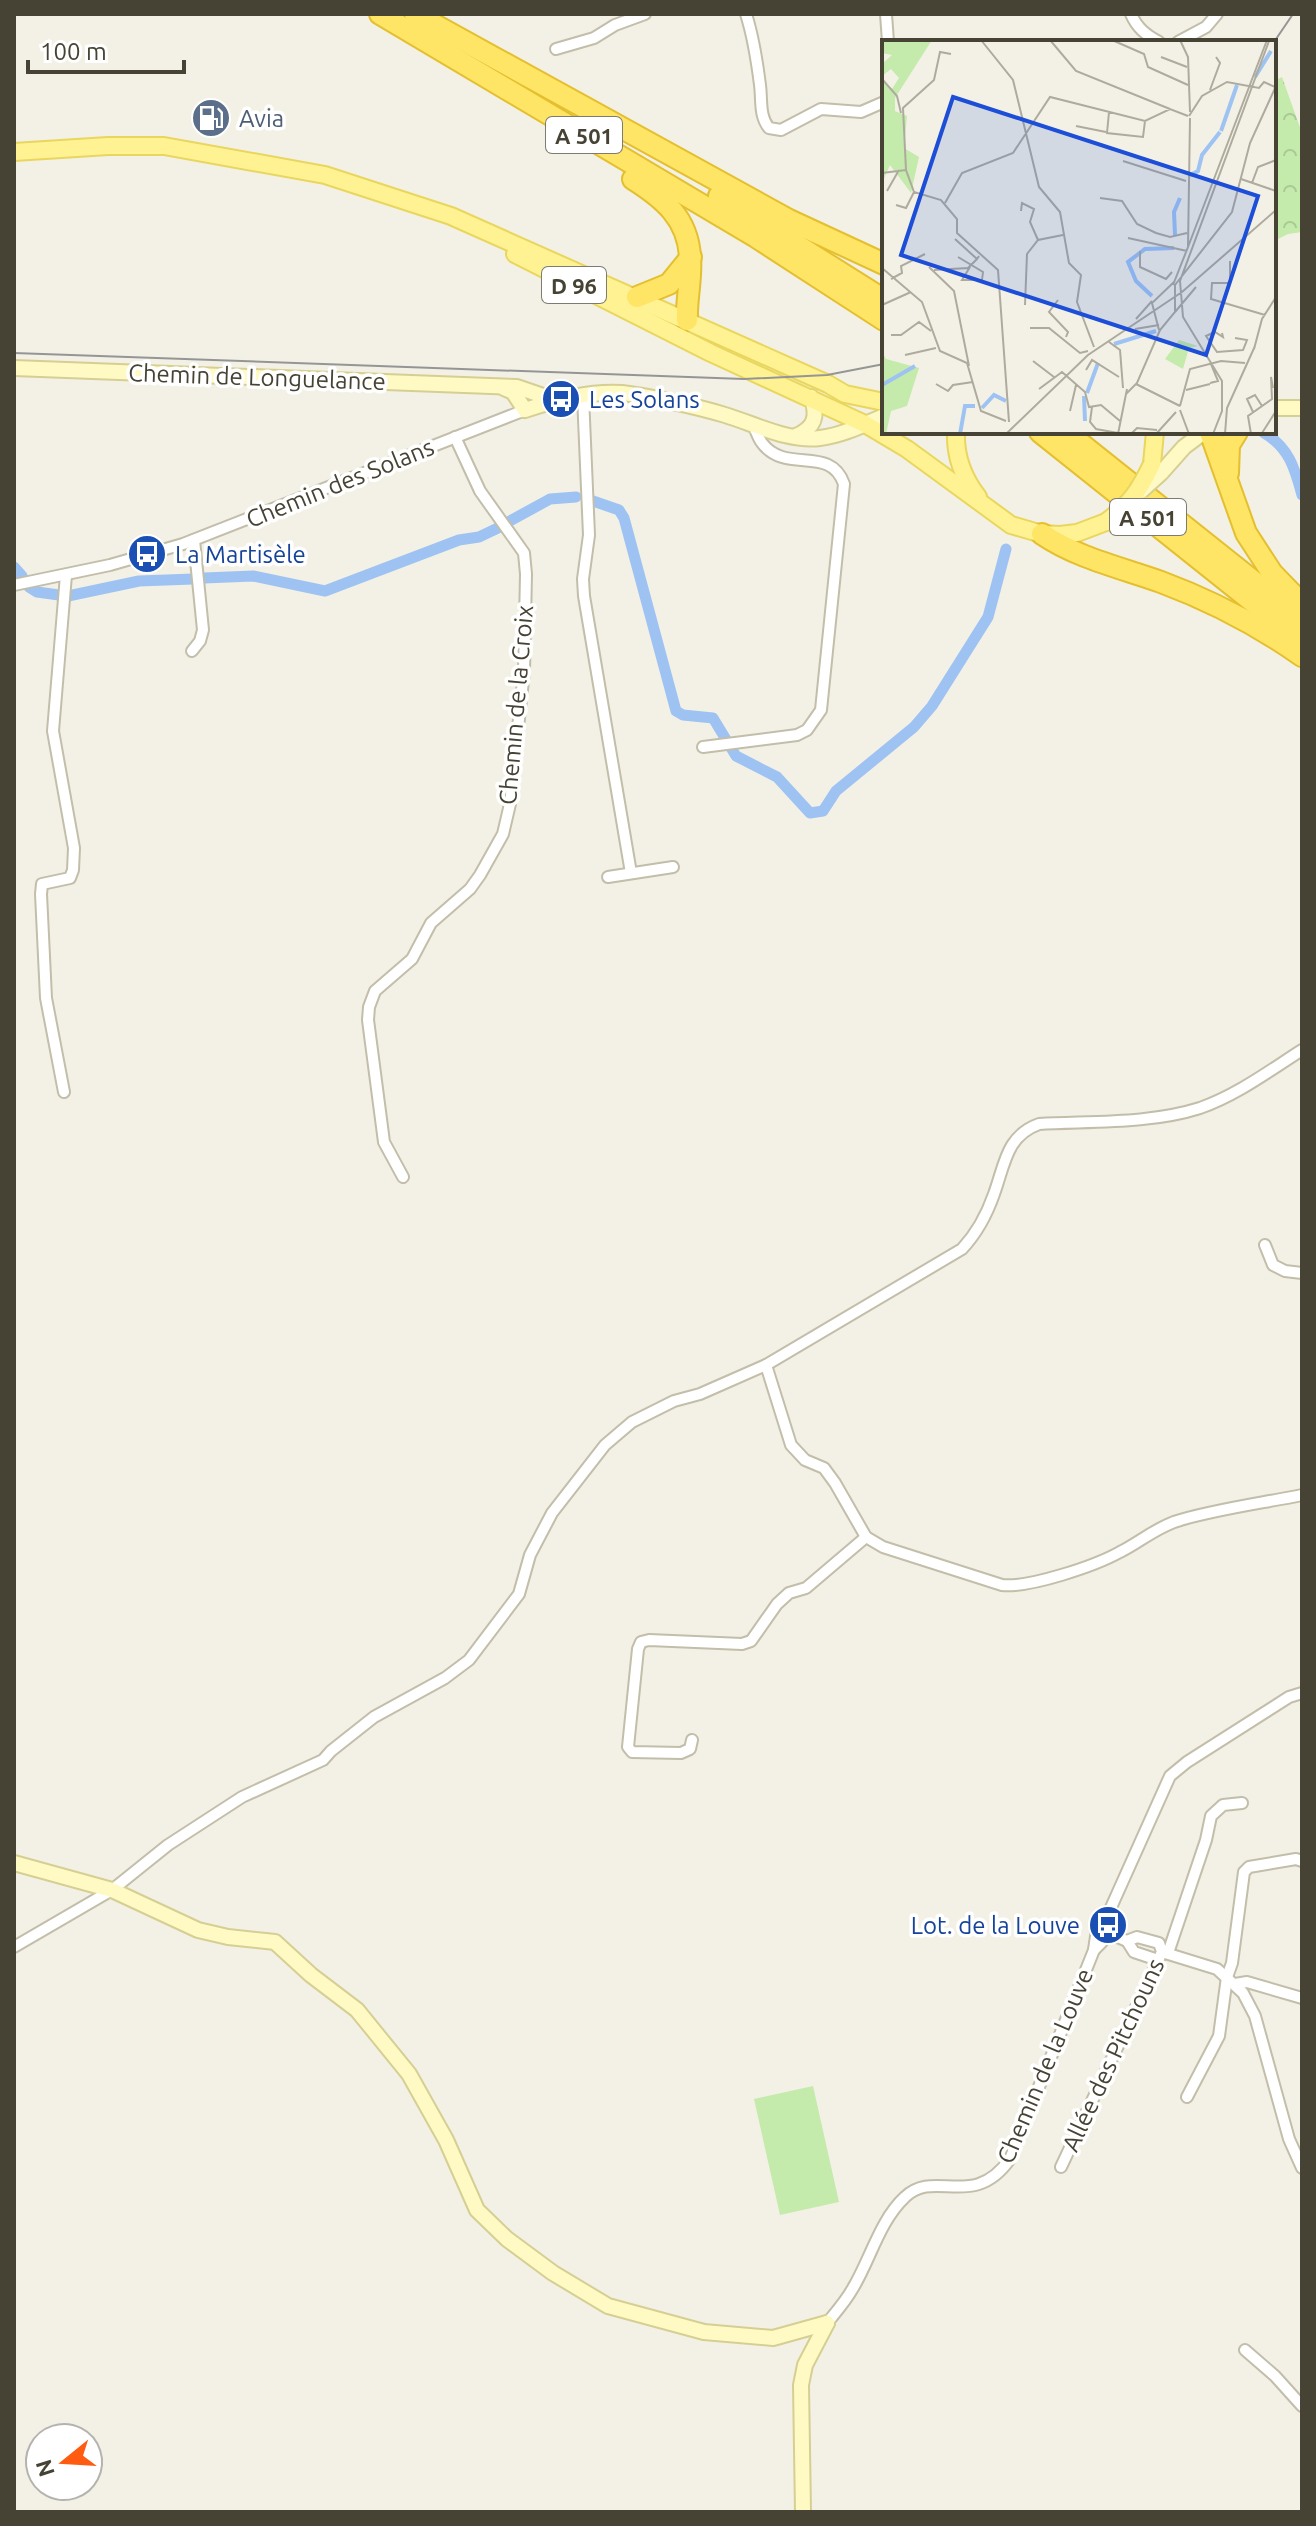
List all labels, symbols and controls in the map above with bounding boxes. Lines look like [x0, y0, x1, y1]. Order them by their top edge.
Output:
scale bar [28, 24, 184, 74]
text: 100 m [40, 38, 107, 65]
inset map [882, 40, 1276, 434]
fuel station icon: Avia [190, 97, 232, 139]
place label: Avia [239, 105, 284, 132]
road number: A 501 [546, 117, 622, 153]
road number: D 96 [542, 267, 606, 303]
street label: Chemin de Longuelance [128, 359, 386, 395]
bus stop icon: Les Solans [540, 378, 582, 420]
place label: Les Solans [589, 386, 700, 413]
street label: Chemin des Solans [242, 433, 438, 533]
road number: A 501 [1110, 499, 1186, 535]
bus stop icon: La Martisèle [126, 533, 168, 575]
place label: La Martisèle [175, 541, 306, 568]
street label: Chemin de la Croix [494, 604, 538, 806]
bus stop icon: Lot. de la Louve [1087, 1904, 1129, 1946]
place label: Lot. de la Louve [911, 1912, 1080, 1939]
street label: Allée des Pitchouns [1056, 1954, 1170, 2156]
street label: Chemin de la Louve [992, 1964, 1098, 2168]
north arrow [24, 2422, 104, 2502]
text: N [30, 2457, 59, 2480]

